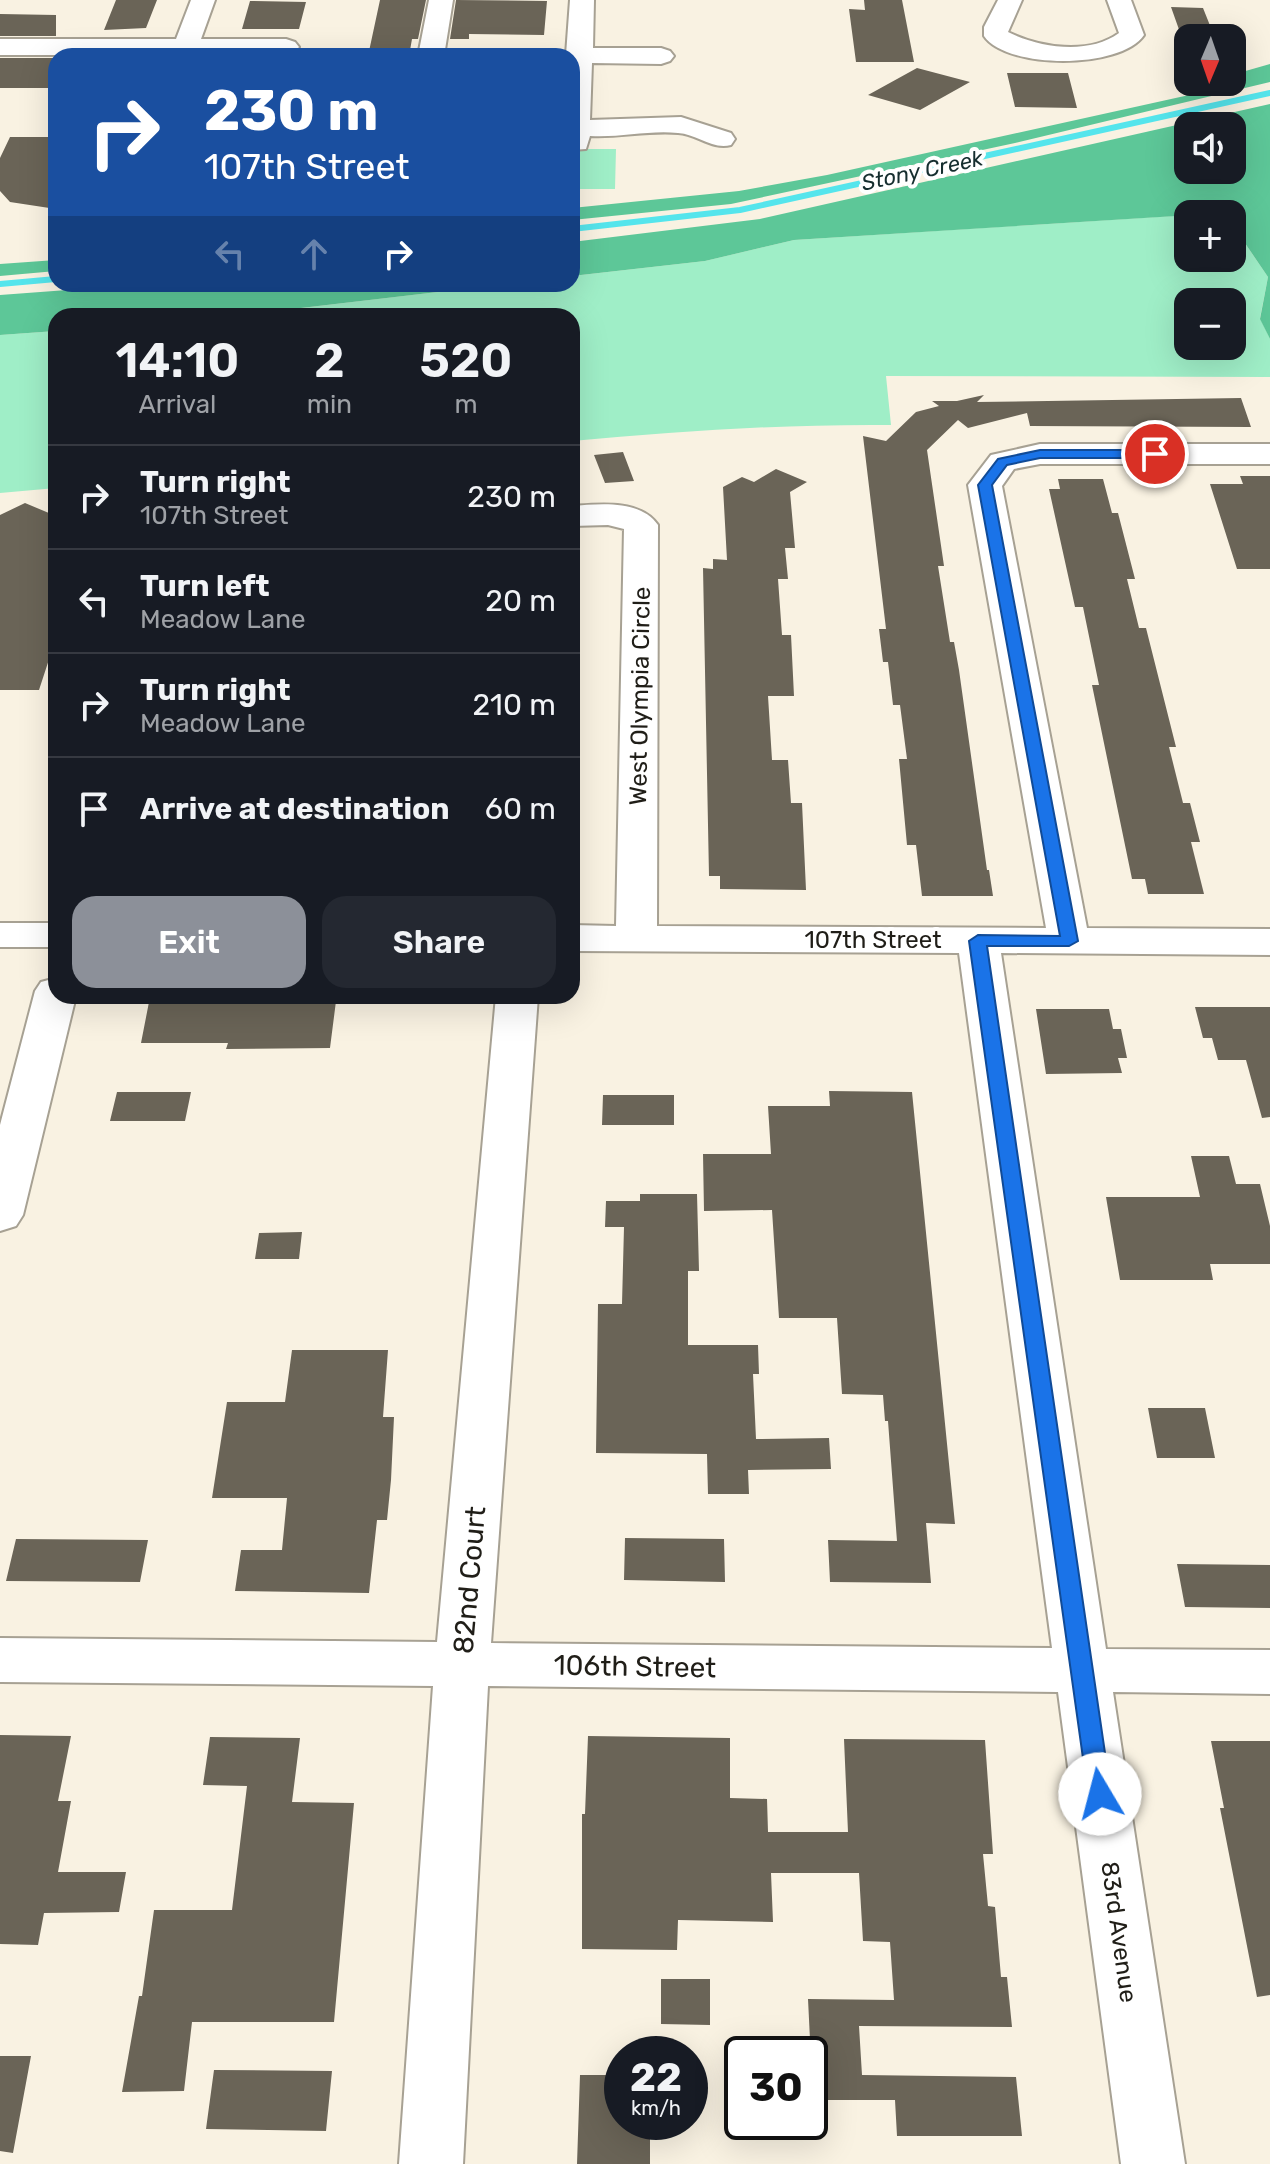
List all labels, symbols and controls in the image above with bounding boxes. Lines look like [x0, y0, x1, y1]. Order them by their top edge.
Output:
north arrow [1174, 24, 1246, 96]
map controls [1174, 24, 1246, 360]
text: 230 m [204, 78, 379, 144]
icon: right [72, 80, 176, 184]
button: sound [1174, 112, 1246, 184]
water label: Stony Creek [859, 144, 986, 197]
text: 107th Street [204, 145, 410, 188]
button: + [1174, 200, 1246, 272]
icon: left [208, 232, 252, 276]
icon: ahead [292, 232, 336, 276]
icon: right [376, 232, 420, 276]
button: − [1174, 288, 1246, 360]
text: 14:10 [116, 332, 239, 389]
text: 2 [314, 332, 345, 389]
text: 520 [420, 332, 512, 389]
text: Arrival [138, 389, 216, 420]
text: min [307, 389, 352, 420]
text: m [454, 389, 478, 420]
pin [1121, 420, 1189, 488]
icon: arrive [1133, 432, 1177, 476]
text: Turn right [140, 464, 291, 500]
icon: right [72, 475, 116, 519]
text: 230 m [467, 479, 556, 515]
text: 107th Street [140, 500, 289, 531]
text: Turn left [140, 568, 270, 604]
icon: left [72, 579, 116, 623]
text: 20 m [485, 583, 556, 619]
street label: West Olympia Circle [624, 586, 656, 806]
text: Meadow Lane [140, 604, 306, 635]
text: Turn right [140, 672, 291, 708]
icon: right [72, 683, 116, 727]
text: 210 m [472, 687, 556, 723]
text: Meadow Lane [140, 708, 306, 739]
icon: arrive [72, 787, 116, 831]
text: Arrive at destination [140, 791, 450, 827]
text: 60 m [485, 791, 556, 827]
button: Exit [72, 896, 306, 988]
button: Share [322, 896, 556, 988]
street label: 107th Street [804, 926, 942, 954]
street label: 82nd Court [447, 1505, 492, 1655]
street label: 106th Street [553, 1649, 717, 1684]
position arrow [1058, 1752, 1142, 1836]
street label: 83rd Avenue [1095, 1860, 1143, 2004]
speed limit sign: 30 [724, 2036, 828, 2140]
text: 22 [630, 2054, 682, 2101]
text: km/h [631, 2096, 681, 2120]

